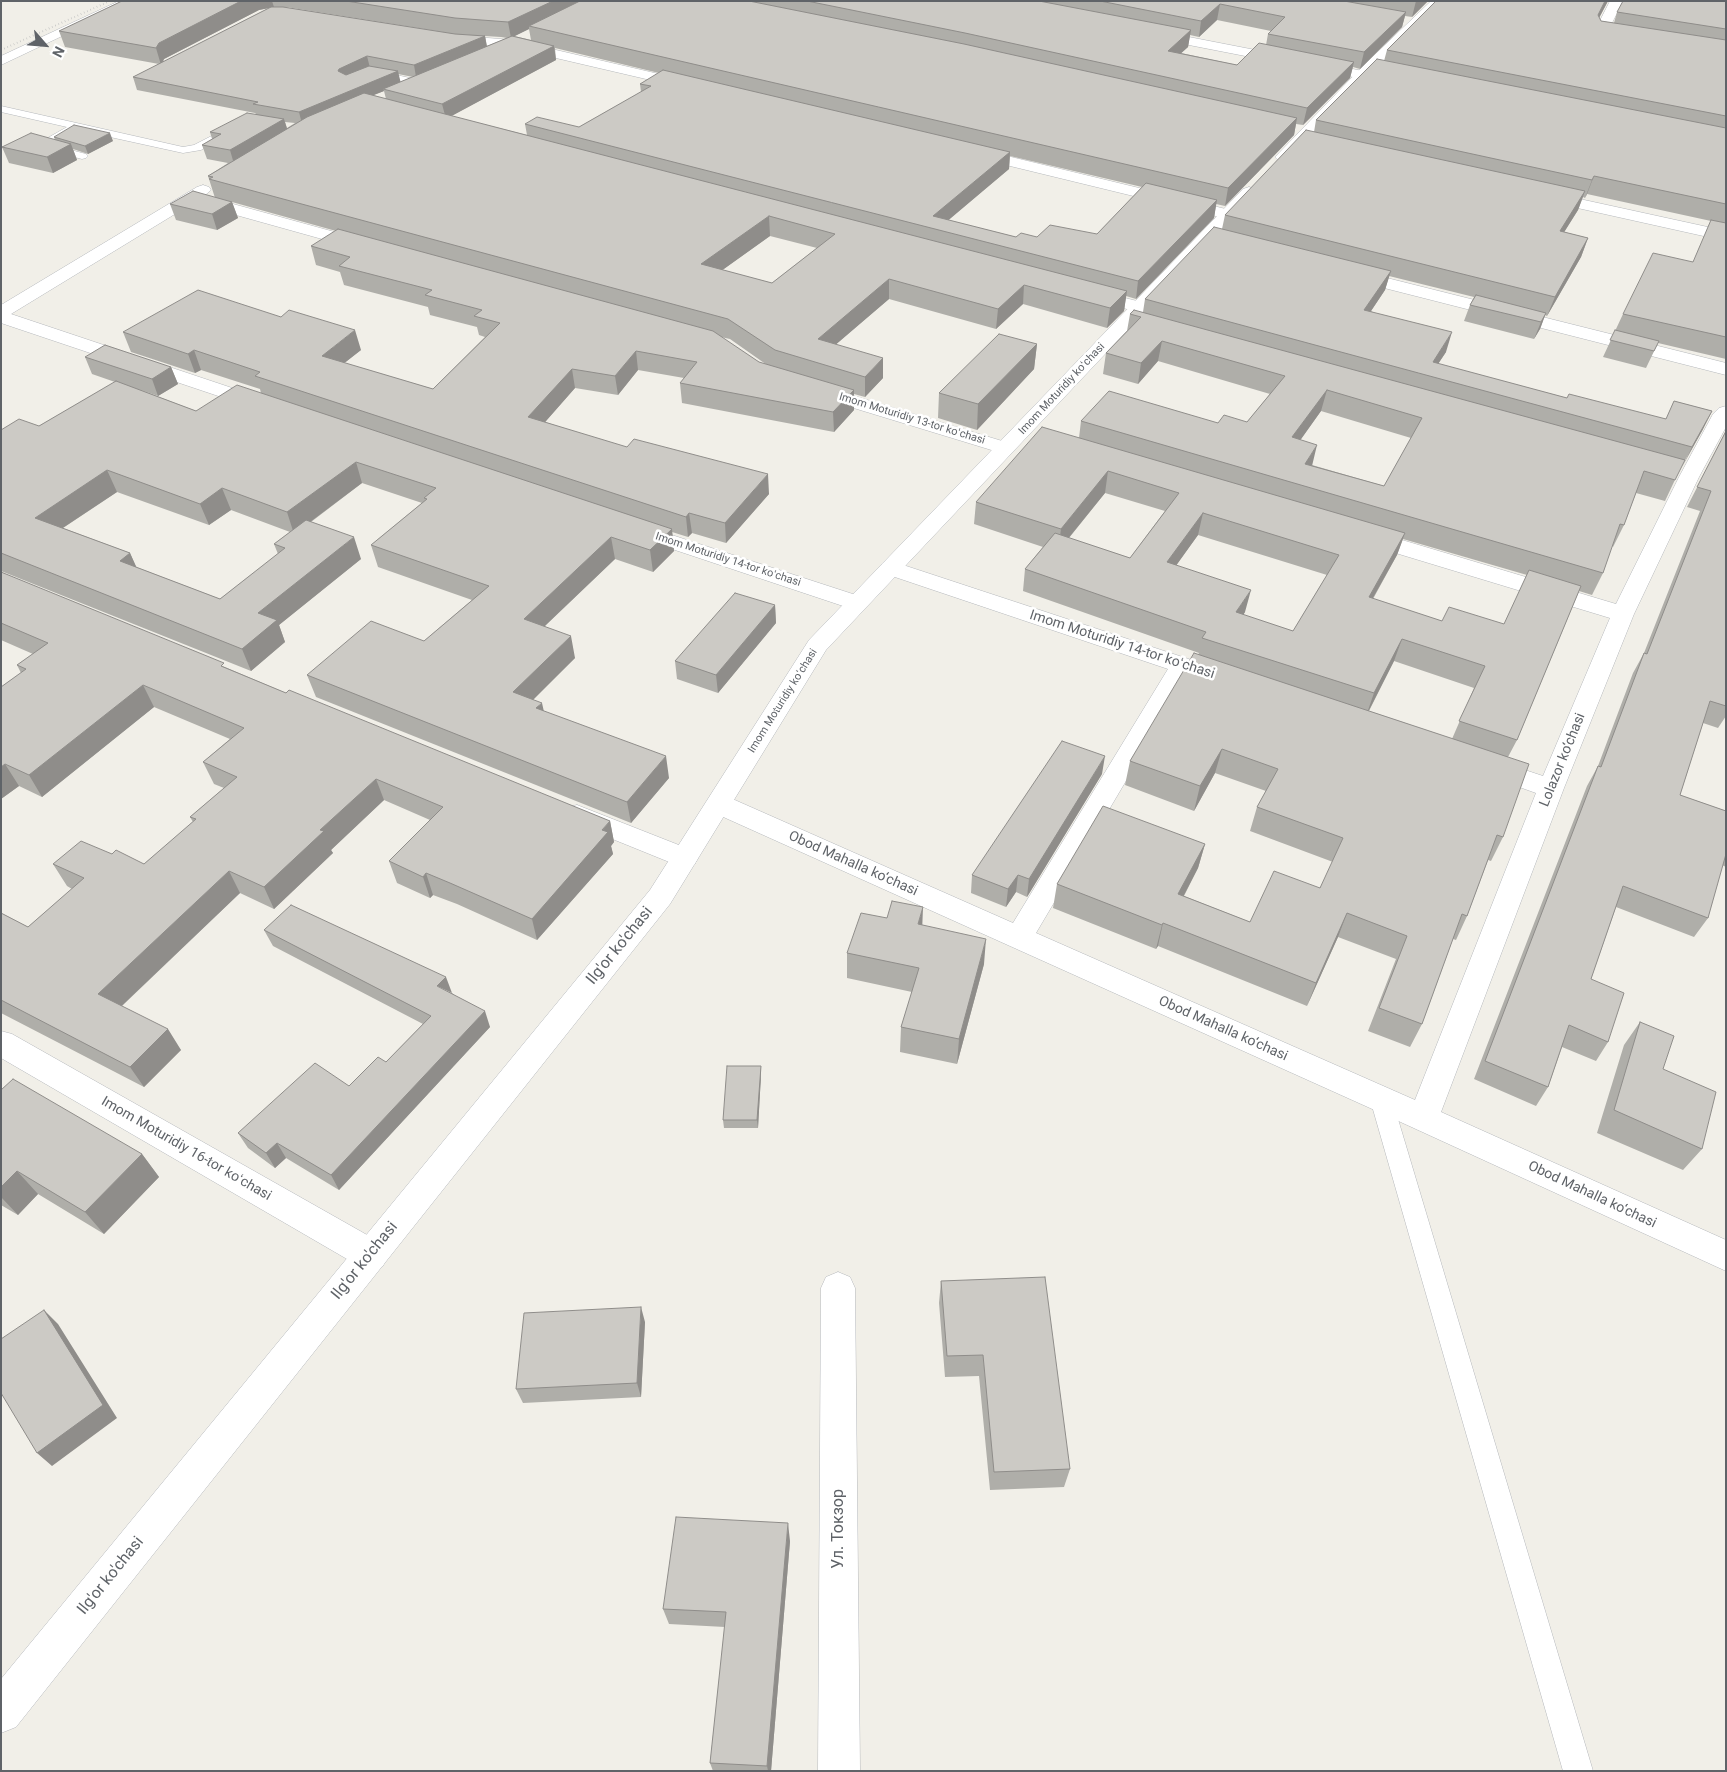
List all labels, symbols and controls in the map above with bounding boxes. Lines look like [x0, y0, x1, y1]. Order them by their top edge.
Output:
north arrow [20, 20, 70, 70]
text: N [49, 44, 68, 60]
street label: Imom Moturidiy koʻchasi [1016, 340, 1108, 438]
street label: Imom Moturidiy 13-tor koʻchasi [837, 390, 987, 448]
street label: Imom Moturidiy 14-tor koʻchasi [654, 530, 802, 590]
street label: Imom Moturidiy 14-tor koʻchasi [1027, 607, 1217, 683]
street label: Imom Moturidiy koʻchasi [745, 646, 821, 756]
street label: Lolazor ko‘chasi [1537, 711, 1589, 809]
street label: Obod Mahalla ko‘chasi [786, 828, 920, 900]
street label: Ilg'or ko'chasi [583, 903, 657, 989]
street label: Obod Mahalla ko‘chasi [1156, 993, 1290, 1065]
street label: Imom Moturidiy 16-tor koʻchasi [98, 1093, 274, 1205]
street label: Obod Mahalla ko‘chasi [1525, 1158, 1659, 1232]
street label: Ilg'or ko'chasi [328, 1218, 402, 1304]
street label: Ул. Токзор [829, 1489, 849, 1569]
street label: Ilg'or ko'chasi [74, 1533, 148, 1619]

